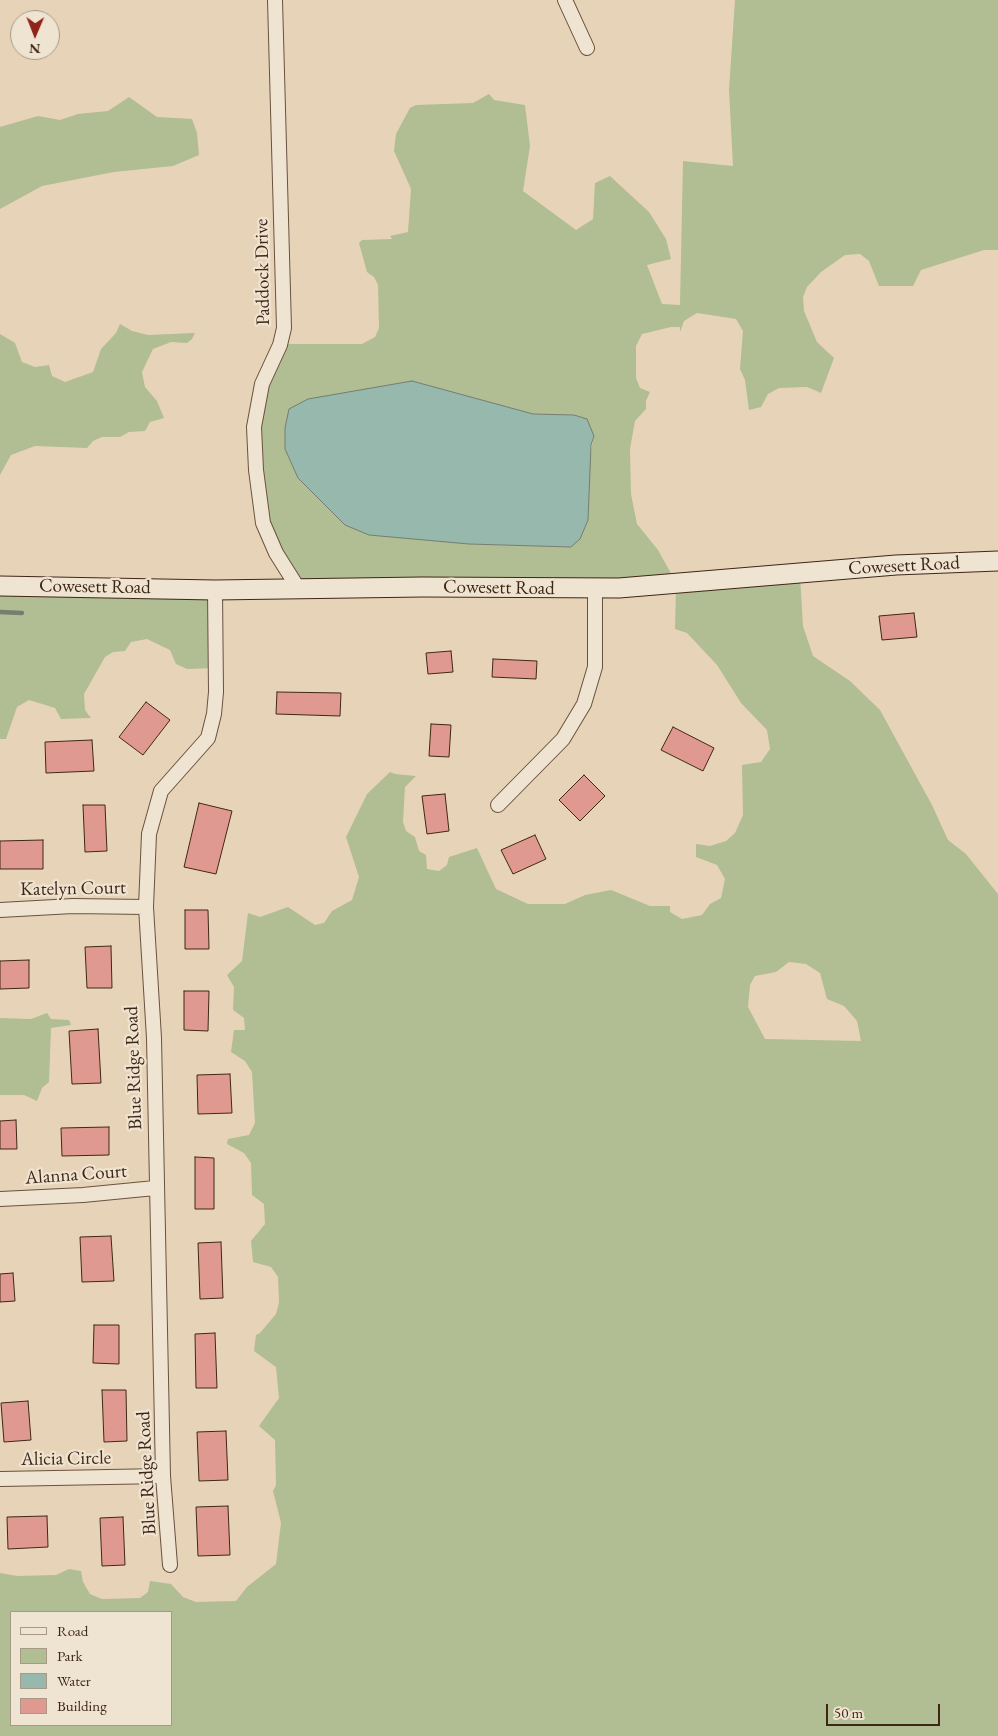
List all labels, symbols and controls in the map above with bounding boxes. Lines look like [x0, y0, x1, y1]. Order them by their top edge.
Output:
north arrow [10, 10, 60, 60]
text: N [29, 40, 41, 58]
street label: Paddock Drive [251, 218, 275, 326]
street label: Cowesett Road [848, 552, 960, 580]
street label: Cowesett Road [39, 575, 151, 599]
street label: Cowesett Road [443, 576, 555, 600]
street label: Katelyn Court [20, 877, 126, 901]
street label: Blue Ridge Road [120, 1006, 148, 1130]
street label: Alanna Court [24, 1160, 128, 1190]
street label: Blue Ridge Road [132, 1410, 162, 1536]
street label: Alicia Circle [21, 1447, 111, 1471]
legend [10, 1611, 172, 1726]
text: Road [57, 1621, 88, 1640]
text: Park [57, 1646, 83, 1665]
text: Water [57, 1671, 91, 1690]
scale bar [828, 1694, 942, 1726]
text: Building [57, 1696, 107, 1715]
text: 50 m [834, 1703, 863, 1722]

